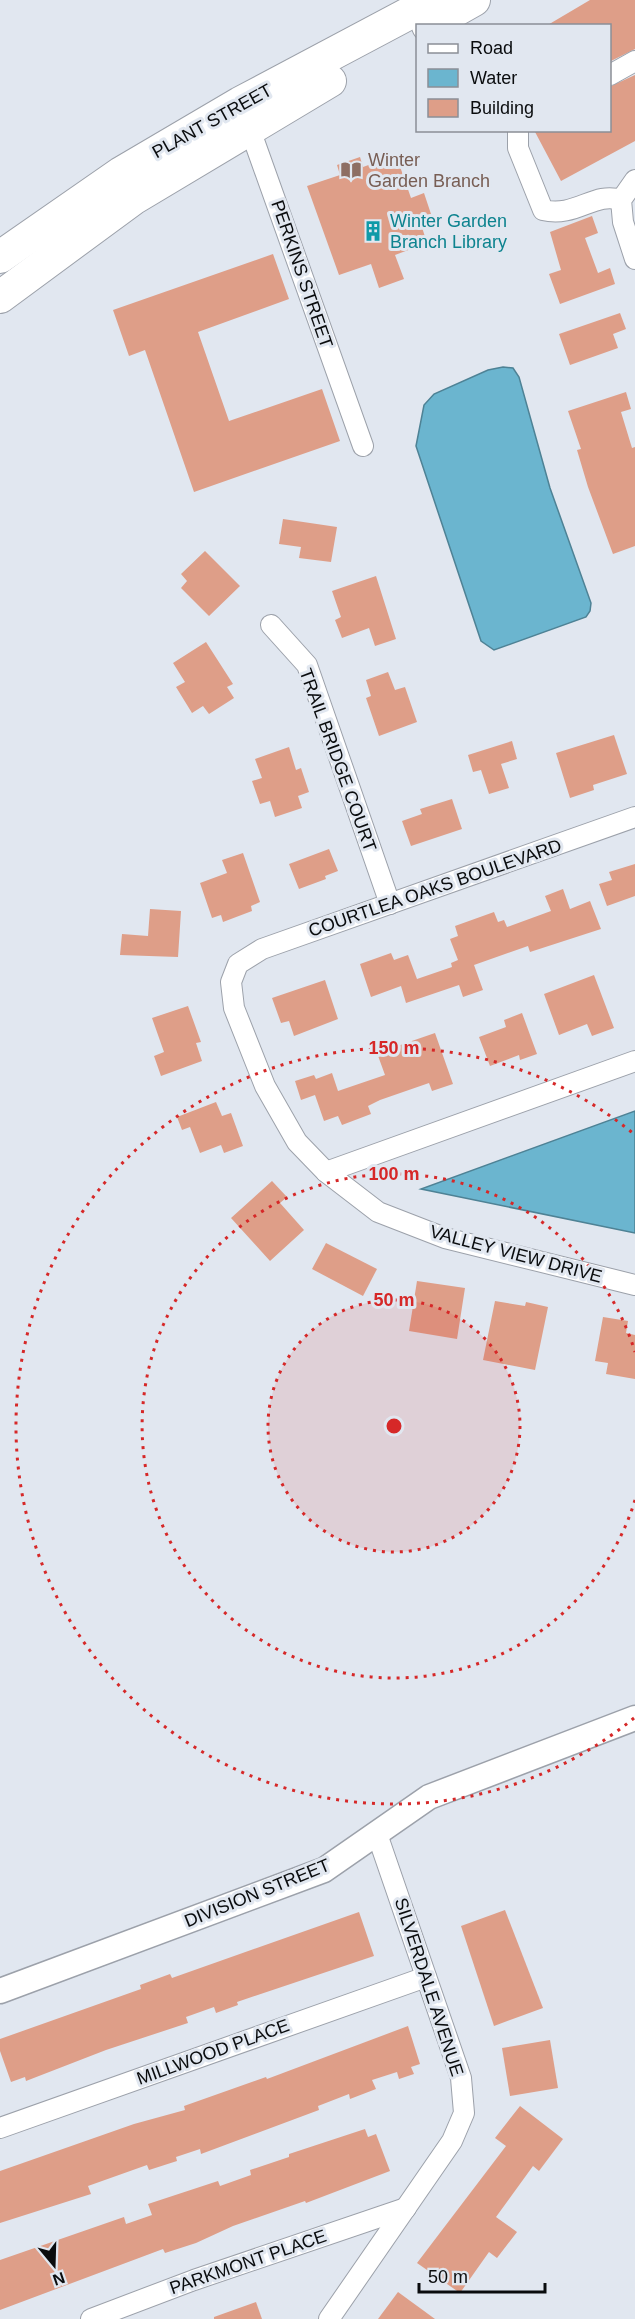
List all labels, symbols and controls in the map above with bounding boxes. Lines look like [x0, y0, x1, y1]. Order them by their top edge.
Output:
legend [416, 24, 611, 132]
text: Road [470, 38, 513, 58]
text: Water [470, 68, 517, 88]
street label: PLANT STREET [149, 80, 275, 162]
text: Building [470, 98, 534, 118]
place label: Winter Garden Branch [368, 150, 490, 191]
library icon: Winter Garden Branch [339, 158, 363, 182]
street label: PERKINS STREET [267, 197, 337, 351]
place label: Winter Garden Branch Library [390, 211, 507, 252]
building icon: Winter Garden Branch Library [361, 219, 385, 243]
street label: TRAIL BRIDGE COURT [296, 666, 380, 854]
street label: COURTLEA OAKS BOULEVARD [306, 835, 564, 941]
text: 150 m [368, 1038, 420, 1058]
text: 100 m [368, 1164, 420, 1184]
street label: VALLEY VIEW DRIVE [428, 1221, 604, 1287]
text: 50 m [373, 1290, 415, 1310]
centre of rings [384, 1416, 404, 1436]
street label: DIVISION STREET [181, 1855, 333, 1931]
street label: SILVERDALE AVENUE [391, 1895, 467, 2079]
street label: MILLWOOD PLACE [134, 2015, 292, 2089]
street label: PARKMONT PLACE [167, 2226, 329, 2298]
north arrow [24, 2235, 84, 2295]
scale bar [419, 2256, 545, 2294]
text: 50 m [428, 2267, 468, 2287]
text: N [50, 2269, 67, 2289]

